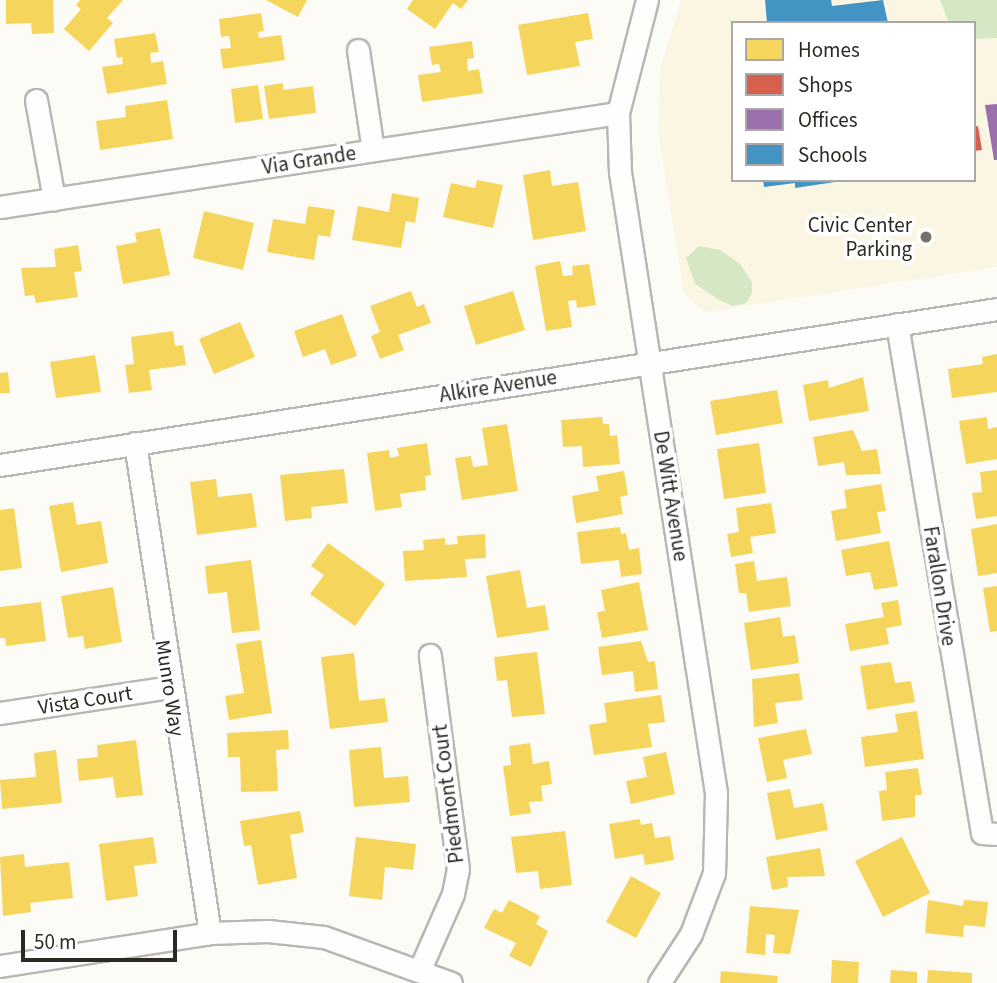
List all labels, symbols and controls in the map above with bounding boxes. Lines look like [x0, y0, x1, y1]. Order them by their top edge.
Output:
legend [731, 21, 976, 182]
text: Homes [798, 35, 860, 65]
text: Shops [798, 70, 852, 100]
text: Offices [798, 105, 858, 135]
street label: Via Grande [260, 140, 358, 180]
text: Schools [798, 140, 867, 170]
place label: Civic Center Parking [808, 212, 912, 262]
marker: Civic Center Parking [918, 229, 934, 245]
street label: Alkire Avenue [437, 364, 559, 408]
street label: De Witt Avenue [648, 429, 694, 563]
street label: Farallon Drive [918, 524, 962, 648]
street label: Munro Way [150, 638, 190, 738]
street label: Vista Court [36, 680, 134, 720]
street label: Piedmont Court [427, 723, 469, 865]
scale bar [24, 916, 180, 960]
text: 50 m [34, 927, 76, 957]

